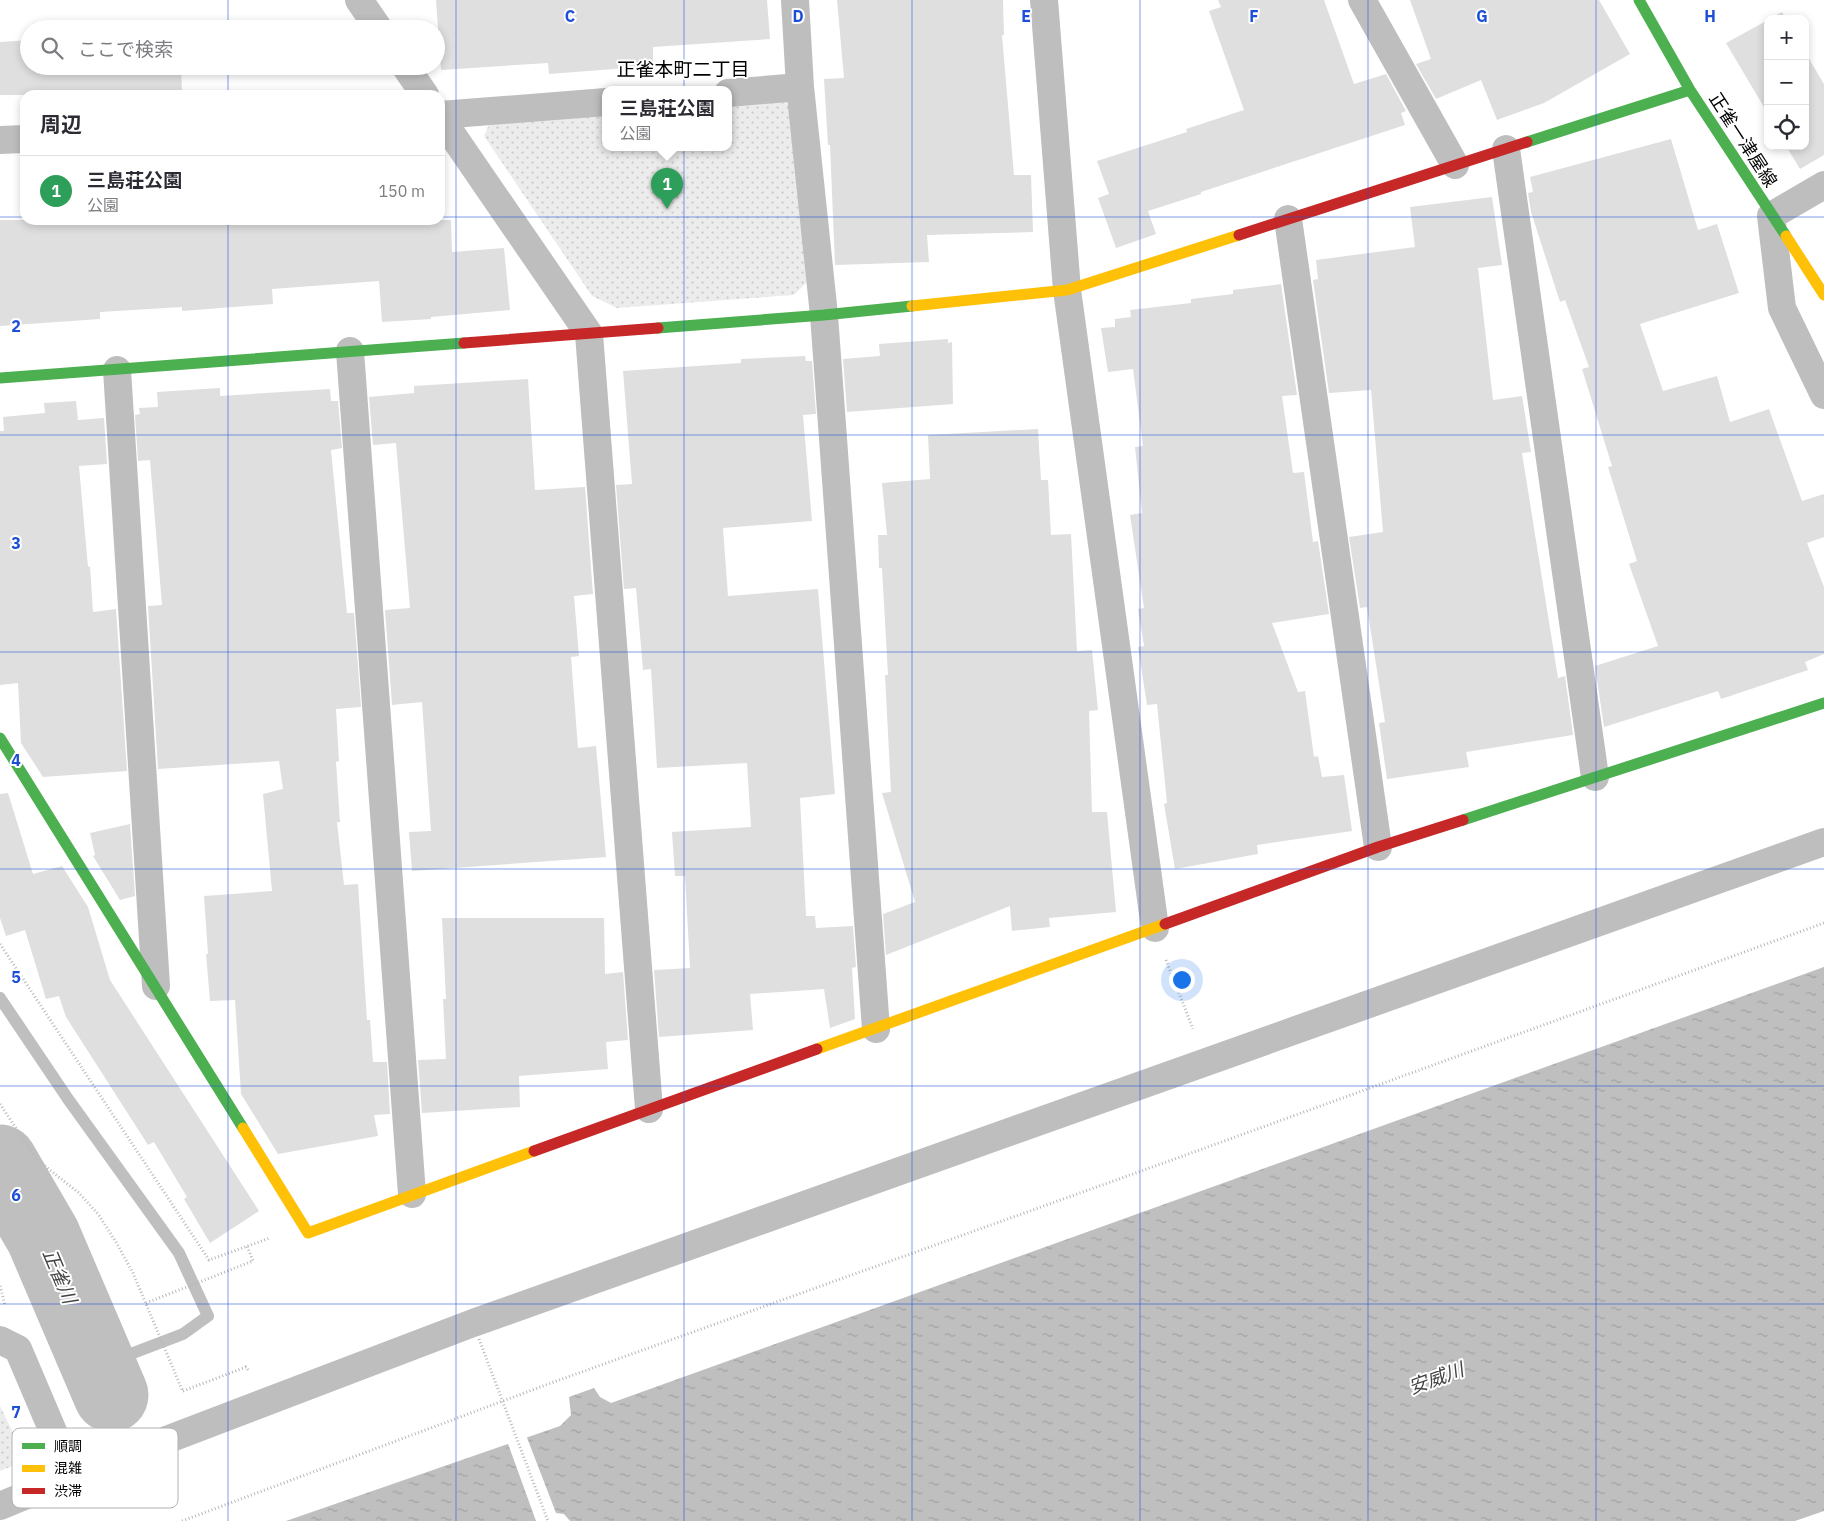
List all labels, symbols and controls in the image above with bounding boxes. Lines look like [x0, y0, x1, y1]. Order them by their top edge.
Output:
text: C [565, 6, 575, 26]
text: D [792, 6, 804, 26]
text: E [1021, 6, 1031, 26]
text: F [1249, 6, 1259, 26]
text: G [1476, 6, 1488, 26]
text: H [1704, 6, 1716, 26]
map controls [1764, 15, 1809, 150]
button: + [1764, 15, 1809, 60]
search box [20, 20, 445, 75]
icon: search [38, 34, 66, 62]
text: ここで検索 [78, 37, 173, 61]
district label: 正雀本町二丁目 [616, 57, 750, 81]
button: − [1764, 60, 1809, 105]
popup [602, 86, 732, 151]
street label: 正雀一津屋線 [1704, 88, 1782, 191]
text: 三島荘公園 [619, 96, 715, 120]
button: locate [1764, 105, 1809, 150]
text: 周辺 [40, 110, 82, 138]
text: 公園 [619, 123, 652, 143]
text: 三島荘公園 [87, 168, 182, 192]
pin: 1 [651, 168, 683, 209]
text: 1 [51, 181, 61, 201]
text: 150 m [378, 181, 425, 201]
text: 公園 [87, 195, 119, 215]
text: 2 [11, 316, 21, 336]
text: 3 [11, 533, 21, 553]
text: 4 [11, 750, 21, 770]
text: 5 [11, 967, 21, 987]
your location [1169, 967, 1195, 993]
text: 6 [11, 1185, 21, 1205]
water label: 正雀川 [38, 1245, 83, 1309]
water label: 安威川 [1405, 1356, 1469, 1399]
text: 7 [11, 1402, 21, 1422]
legend [12, 1428, 178, 1508]
text: 順調 [54, 1437, 82, 1455]
text: 混雑 [54, 1459, 82, 1477]
text: 渋滞 [54, 1482, 82, 1500]

